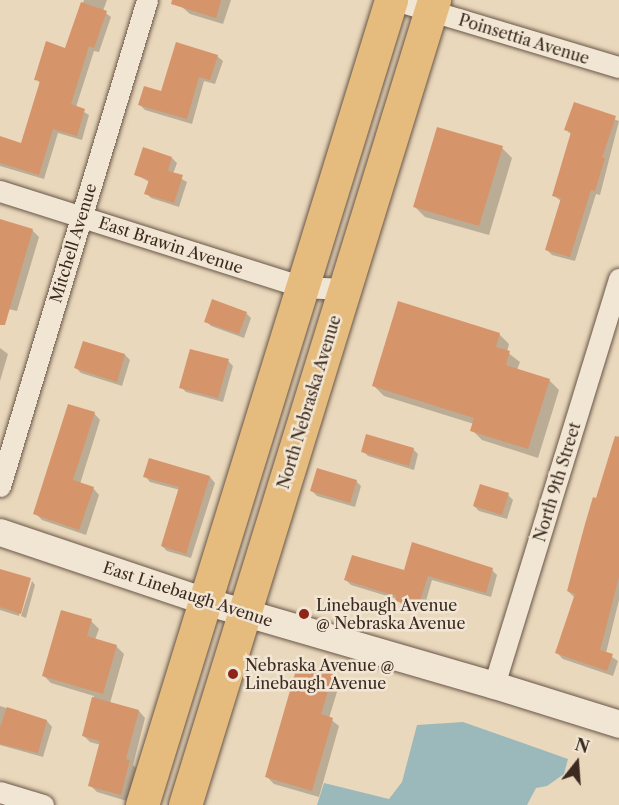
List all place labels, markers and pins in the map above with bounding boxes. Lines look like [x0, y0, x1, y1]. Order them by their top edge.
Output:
place label: Linebaugh Avenue @ Nebraska Avenue [316, 595, 466, 633]
marker: Linebaugh Avenue @ Nebraska Avenue [297, 607, 311, 621]
place label: Nebraska Avenue @ Linebaugh Avenue [245, 655, 395, 693]
marker: Nebraska Avenue @ Linebaugh Avenue [226, 667, 240, 681]

